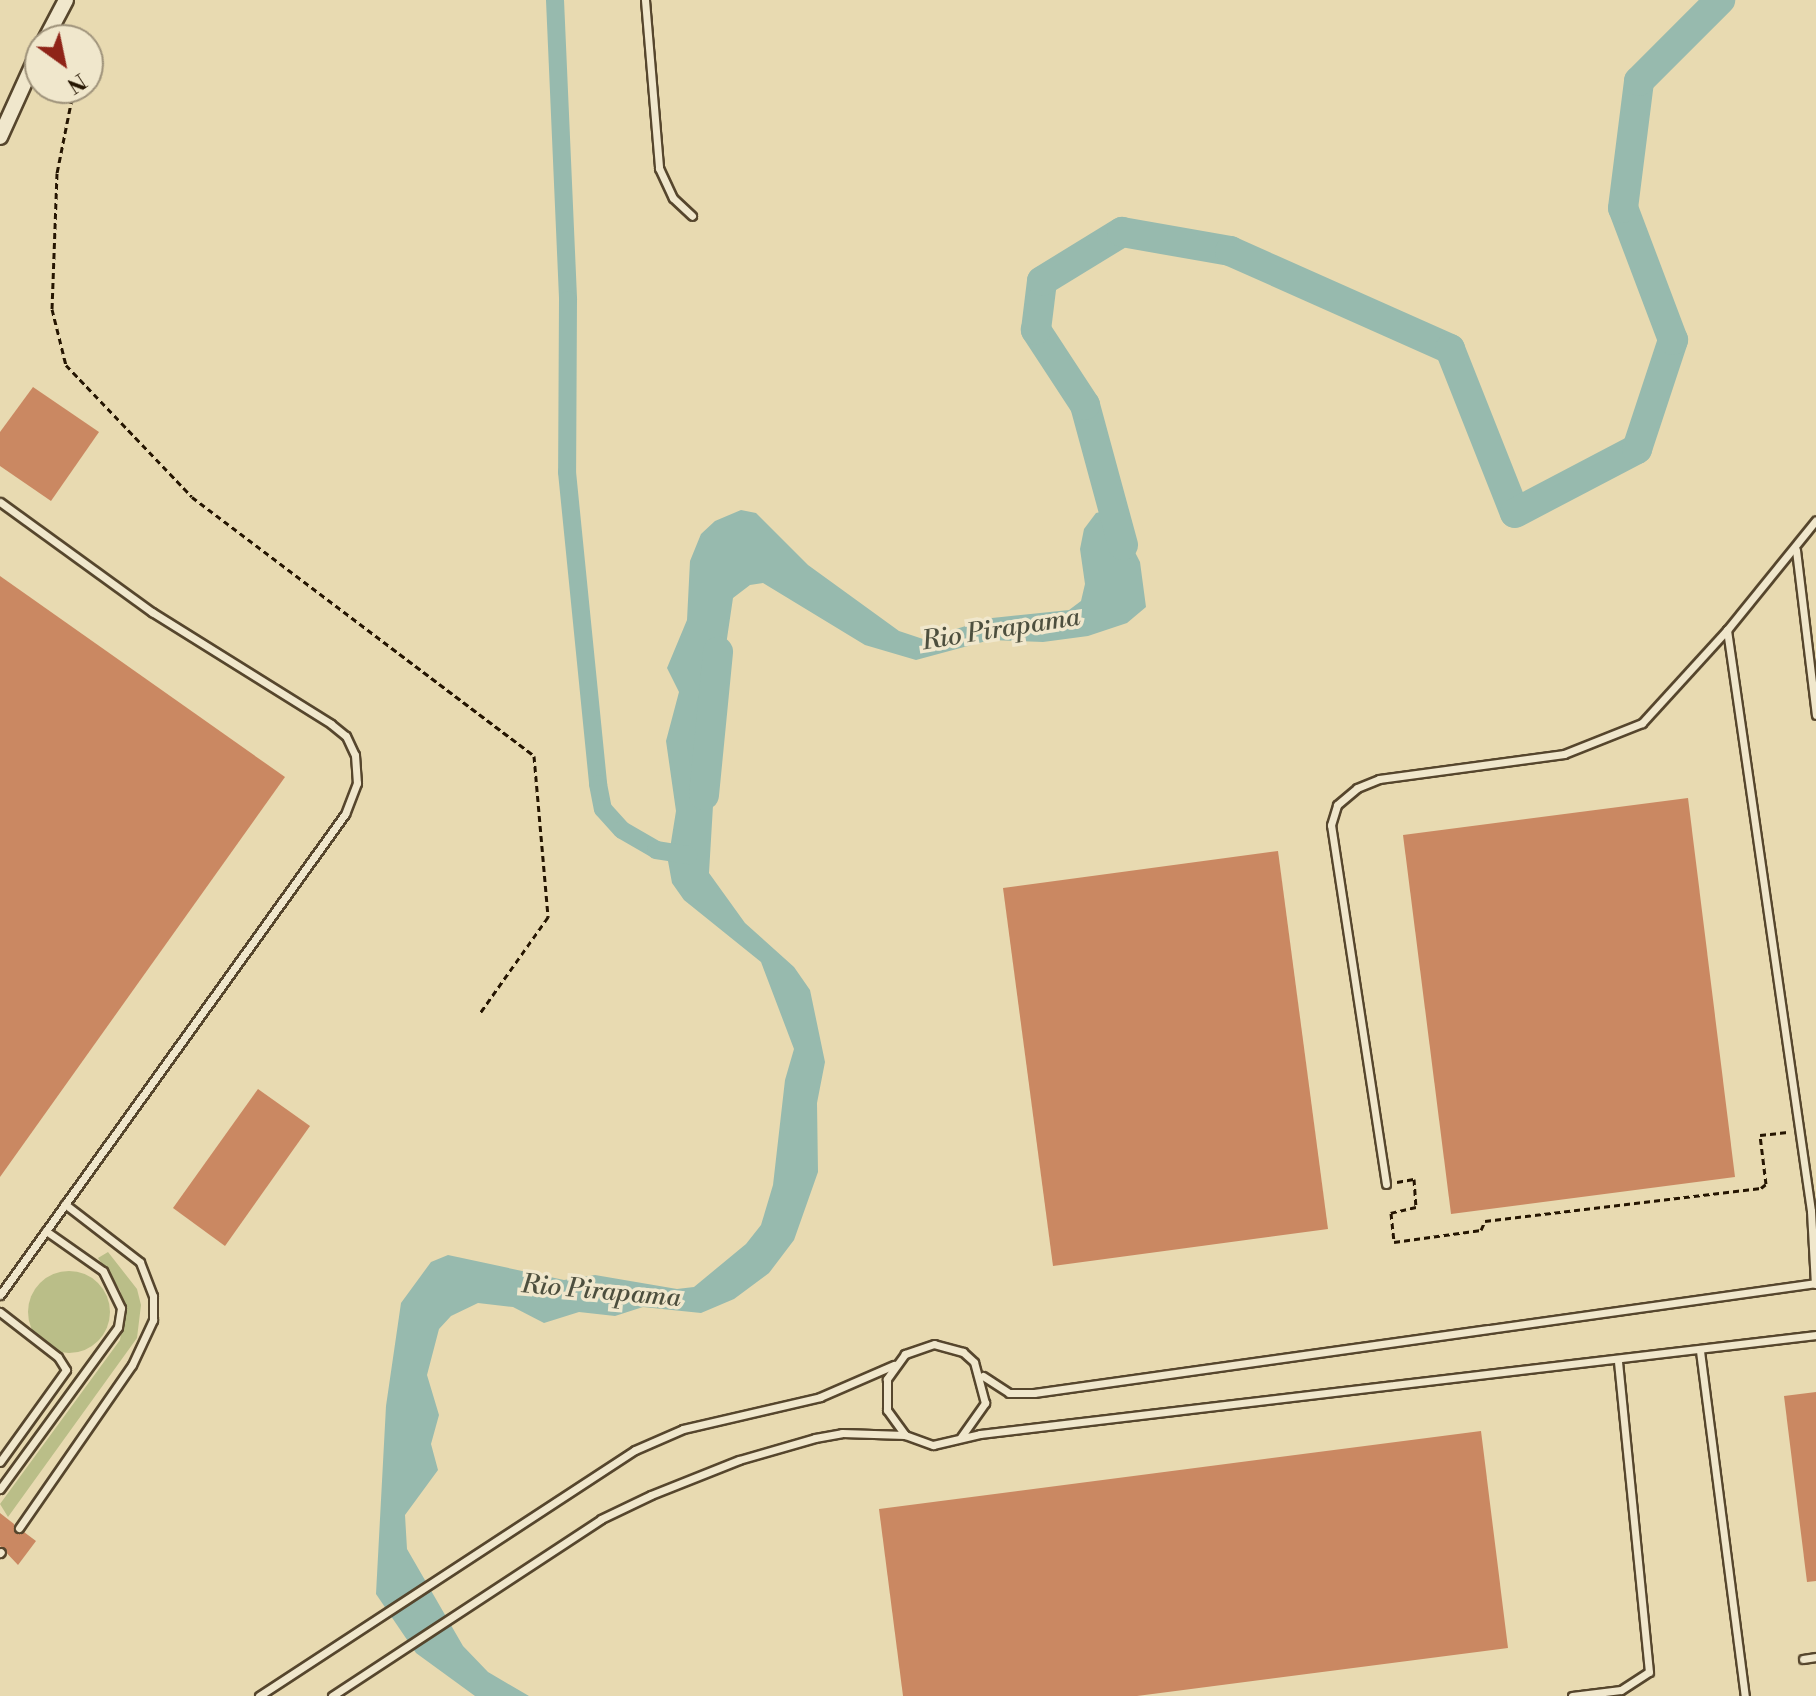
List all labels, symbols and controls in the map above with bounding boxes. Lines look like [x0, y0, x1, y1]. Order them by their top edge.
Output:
north arrow [24, 24, 104, 104]
text: N [62, 67, 91, 99]
water label: Rio Pirapama [920, 602, 1082, 658]
water label: Rio Pirapama [520, 1269, 682, 1315]

